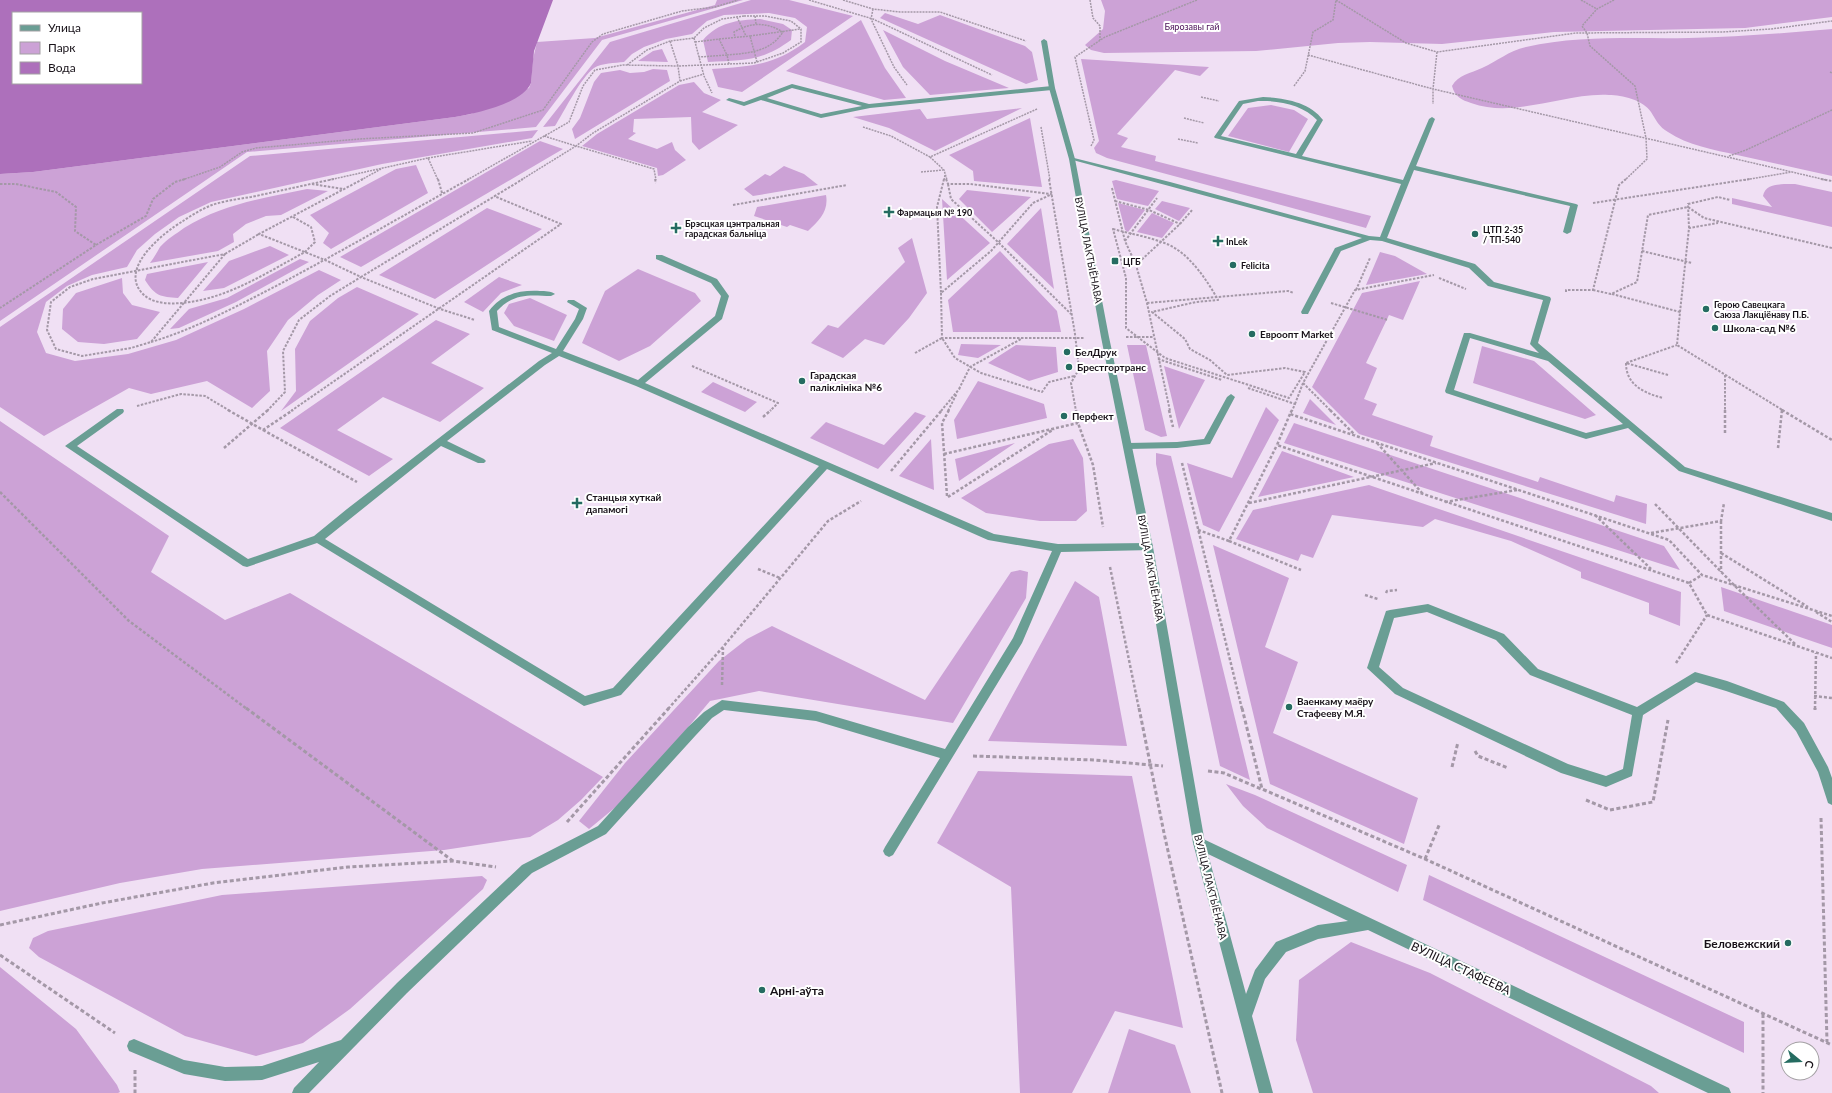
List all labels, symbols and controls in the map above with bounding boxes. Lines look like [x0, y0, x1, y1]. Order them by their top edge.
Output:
legend [12, 12, 142, 84]
text: Улица [48, 20, 81, 35]
park label: Бярозавы гай [1164, 21, 1220, 32]
text: Парк [48, 40, 76, 55]
text: Вода [48, 60, 76, 75]
street label: ВУЛІЦА ЛАКТЫЁНАВА [1073, 196, 1105, 304]
marker: Фармацыя № 190 [884, 207, 894, 217]
place label: Фармацыя № 190 [897, 207, 972, 218]
place label: Брэсцкая цэнтральная гарадская бальніца [685, 218, 780, 239]
marker: Брэсцкая цэнтральная гарадская бальніца [670, 222, 682, 234]
place label: ЦТП 2-35 / ТП-540 [1483, 224, 1523, 245]
marker: ЦТП 2-35 / ТП-540 [1470, 229, 1480, 239]
marker: InLek [1213, 236, 1223, 246]
place label: InLek [1226, 236, 1248, 247]
marker: ЦГБ [1110, 256, 1120, 266]
place label: ЦГБ [1123, 256, 1141, 267]
marker: Felicita [1228, 260, 1238, 270]
place label: Felicita [1241, 260, 1270, 271]
place label: Герою Савецкага Саюза Лакціёнаву П.Б. [1714, 299, 1809, 320]
marker: Герою Савецкага Саюза Лакціёнаву П.Б. [1701, 304, 1711, 314]
place label: Школа-сад №6 [1723, 322, 1796, 334]
marker: Школа-сад №6 [1710, 323, 1720, 333]
place label: Евроопт Market [1260, 328, 1334, 340]
marker: Евроопт Market [1247, 329, 1257, 339]
place label: БелДрук [1075, 346, 1117, 358]
marker: БелДрук [1062, 347, 1072, 357]
place label: Брестгортранс [1077, 361, 1146, 373]
marker: Брестгортранс [1064, 362, 1074, 372]
place label: Гарадская паліклініка №6 [810, 369, 882, 393]
marker: Гарадская паліклініка №6 [797, 376, 807, 386]
place label: Перфект [1072, 410, 1114, 422]
marker: Перфект [1059, 411, 1069, 421]
place label: Станцыя хуткай дапамогі [586, 491, 661, 515]
marker: Станцыя хуткай дапамогі [571, 497, 583, 509]
street label: ВУЛІЦА ЛАКТЫЁНАВА [1136, 514, 1166, 623]
place label: Ваенкаму маёру Стафееву М.Я. [1297, 695, 1374, 719]
marker: Ваенкаму маёру Стафееву М.Я. [1284, 702, 1294, 712]
street label: ВУЛІЦА ЛАКТЫЁНАВА [1192, 833, 1230, 941]
place label: Беловежский [1704, 936, 1780, 951]
street label: ВУЛІЦА СТАФЕЕВА [1409, 938, 1514, 998]
marker: Беловежский [1783, 938, 1793, 948]
place label: Арні-аўта [769, 983, 824, 998]
marker: Арні-аўта [757, 985, 767, 995]
north arrow [1780, 1041, 1820, 1081]
text: С [1802, 1059, 1817, 1070]

